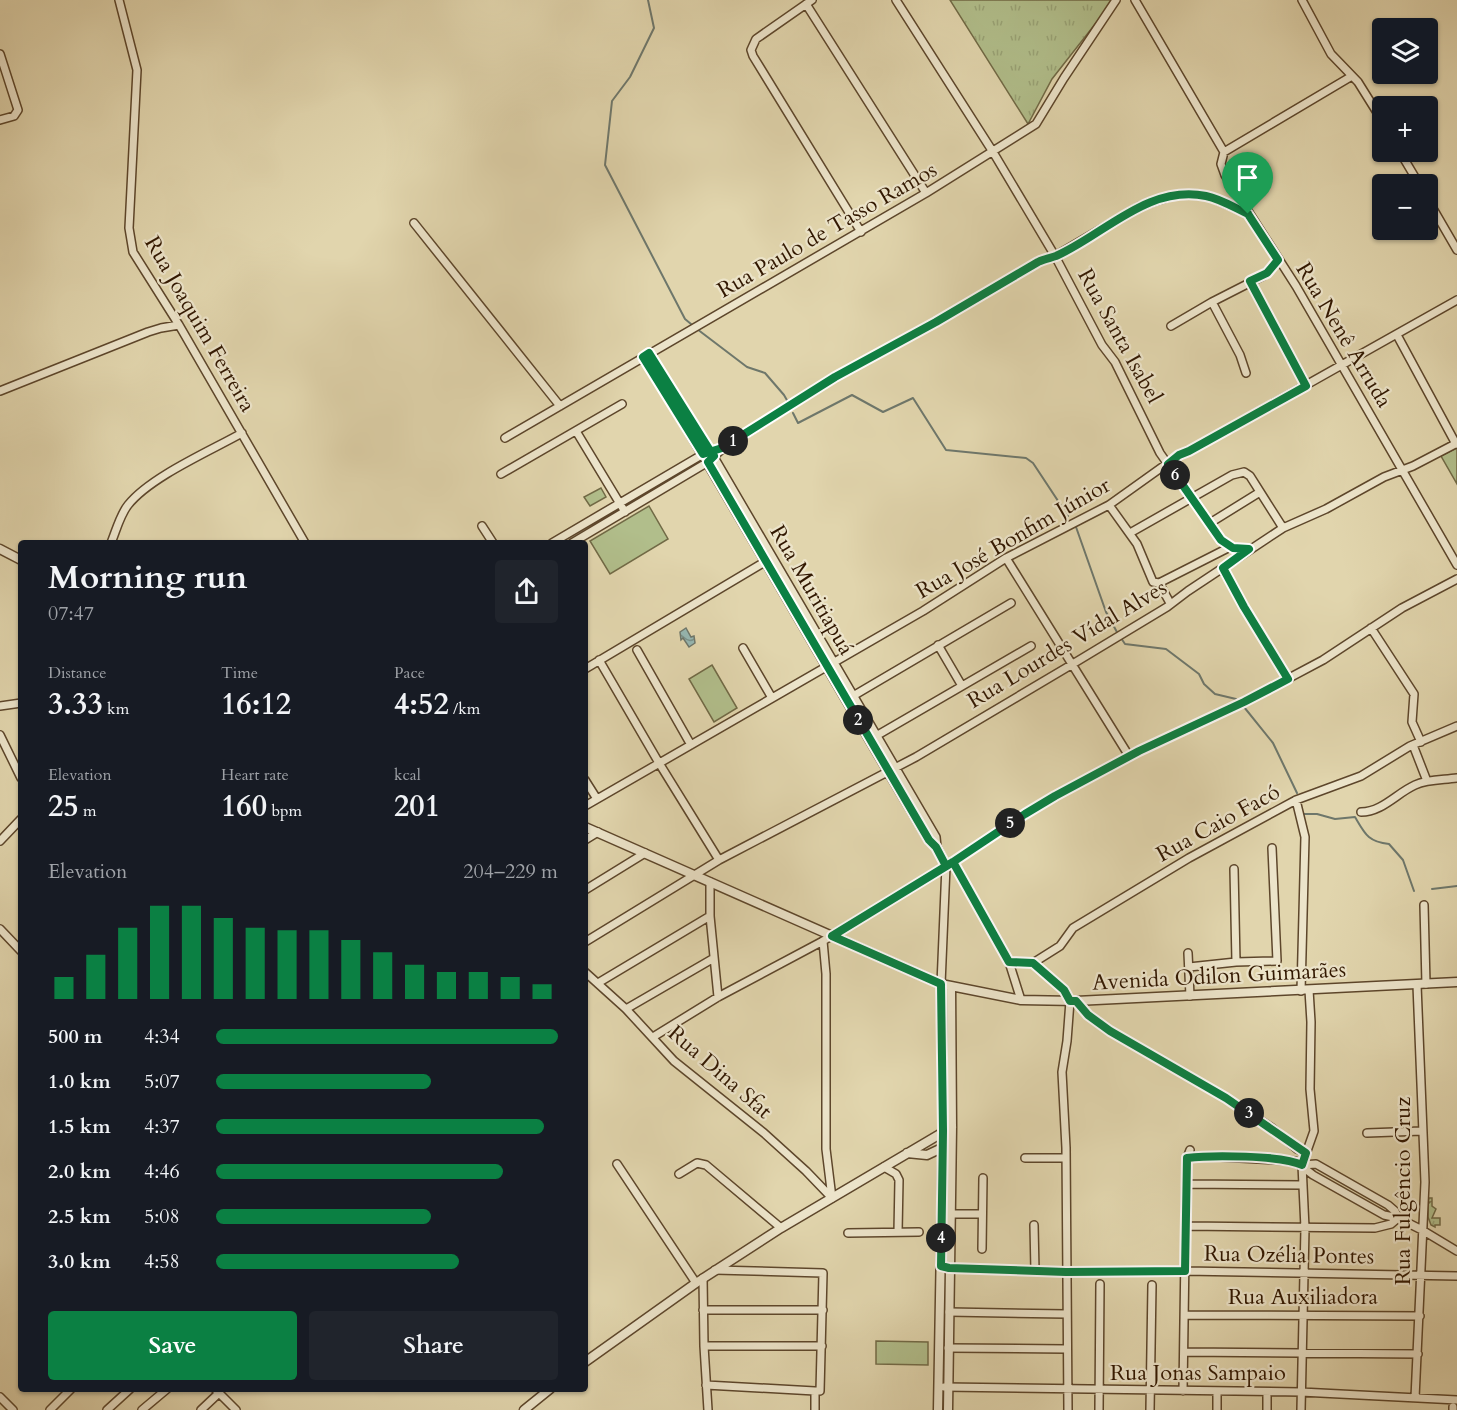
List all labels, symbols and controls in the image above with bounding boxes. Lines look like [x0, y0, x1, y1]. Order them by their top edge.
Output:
map controls [1372, 18, 1438, 240]
button: layers [1372, 18, 1438, 84]
button: + [1372, 96, 1438, 162]
pin [1222, 152, 1273, 214]
street label: Rua Paulo de Tasso Ramos [712, 155, 942, 305]
icon: arrive [1231, 161, 1264, 194]
button: − [1372, 174, 1438, 240]
street label: Rua Joaquim Ferreira [137, 231, 263, 418]
street label: Rua Nenê Arruda [1289, 257, 1400, 414]
street label: Rua Santa Isabel [1071, 263, 1170, 409]
pin: 1 [718, 426, 748, 456]
text: 1 [729, 430, 737, 452]
pin: 6 [1160, 460, 1190, 490]
text: 6 [1171, 464, 1179, 486]
street label: Rua José Bonfim Júnior [910, 470, 1116, 606]
street label: Rua Muritiapuá [763, 519, 862, 661]
text: Morning run [48, 555, 248, 600]
button: share [495, 560, 558, 623]
street label: Rua Lourdes Vídal Alves [962, 572, 1172, 716]
text: 07:47 [48, 600, 94, 627]
text: Distance [48, 662, 106, 684]
text: Time [221, 662, 258, 684]
text: Pace [394, 662, 425, 684]
text: 3.33 [48, 684, 103, 725]
text: 16:12 [221, 684, 291, 725]
text: 4:52 [394, 684, 449, 725]
text: km [103, 698, 129, 720]
text: /km [449, 698, 480, 720]
pin: 2 [843, 705, 873, 735]
text: 2 [854, 709, 862, 731]
text: Elevation [48, 764, 112, 786]
text: Heart rate [221, 764, 289, 786]
text: kcal [394, 764, 421, 786]
street label: Rua Caio Facó [1151, 777, 1285, 869]
text: 25 [48, 786, 79, 827]
text: 160 [221, 786, 267, 827]
text: 201 [394, 786, 440, 827]
text: m [79, 800, 97, 822]
text: bpm [267, 800, 302, 822]
pin: 5 [995, 808, 1025, 838]
text: 5 [1006, 812, 1014, 834]
text: Elevation [48, 858, 127, 885]
text: 204–229 m [463, 858, 558, 885]
street label: Avenida Odilon Guimarães [1091, 954, 1347, 998]
street label: Rua Dina Sfat [662, 1018, 779, 1126]
text: 500 m [48, 1023, 103, 1050]
text: 4:34 [144, 1023, 180, 1050]
text: 1.0 km [48, 1068, 111, 1095]
text: 5:07 [144, 1068, 180, 1095]
street label: Rua Fulgêncio Cruz [1388, 1097, 1418, 1285]
pin: 3 [1234, 1098, 1264, 1128]
text: 3 [1245, 1102, 1253, 1124]
text: 1.5 km [48, 1113, 111, 1140]
text: 4:37 [144, 1113, 180, 1140]
text: 2.0 km [48, 1158, 111, 1185]
text: 4:46 [144, 1158, 180, 1185]
text: 2.5 km [48, 1203, 111, 1230]
text: 5:08 [144, 1203, 180, 1230]
pin: 4 [926, 1223, 956, 1253]
text: 4 [937, 1227, 945, 1249]
street label: Rua Ozélia Pontes [1204, 1239, 1374, 1271]
text: 3.0 km [48, 1248, 111, 1275]
text: 4:58 [144, 1248, 180, 1275]
street label: Rua Auxiliadora [1228, 1282, 1378, 1312]
button: Save [48, 1311, 297, 1380]
button: Share [309, 1311, 558, 1380]
street label: Rua Jonas Sampaio [1110, 1358, 1286, 1388]

